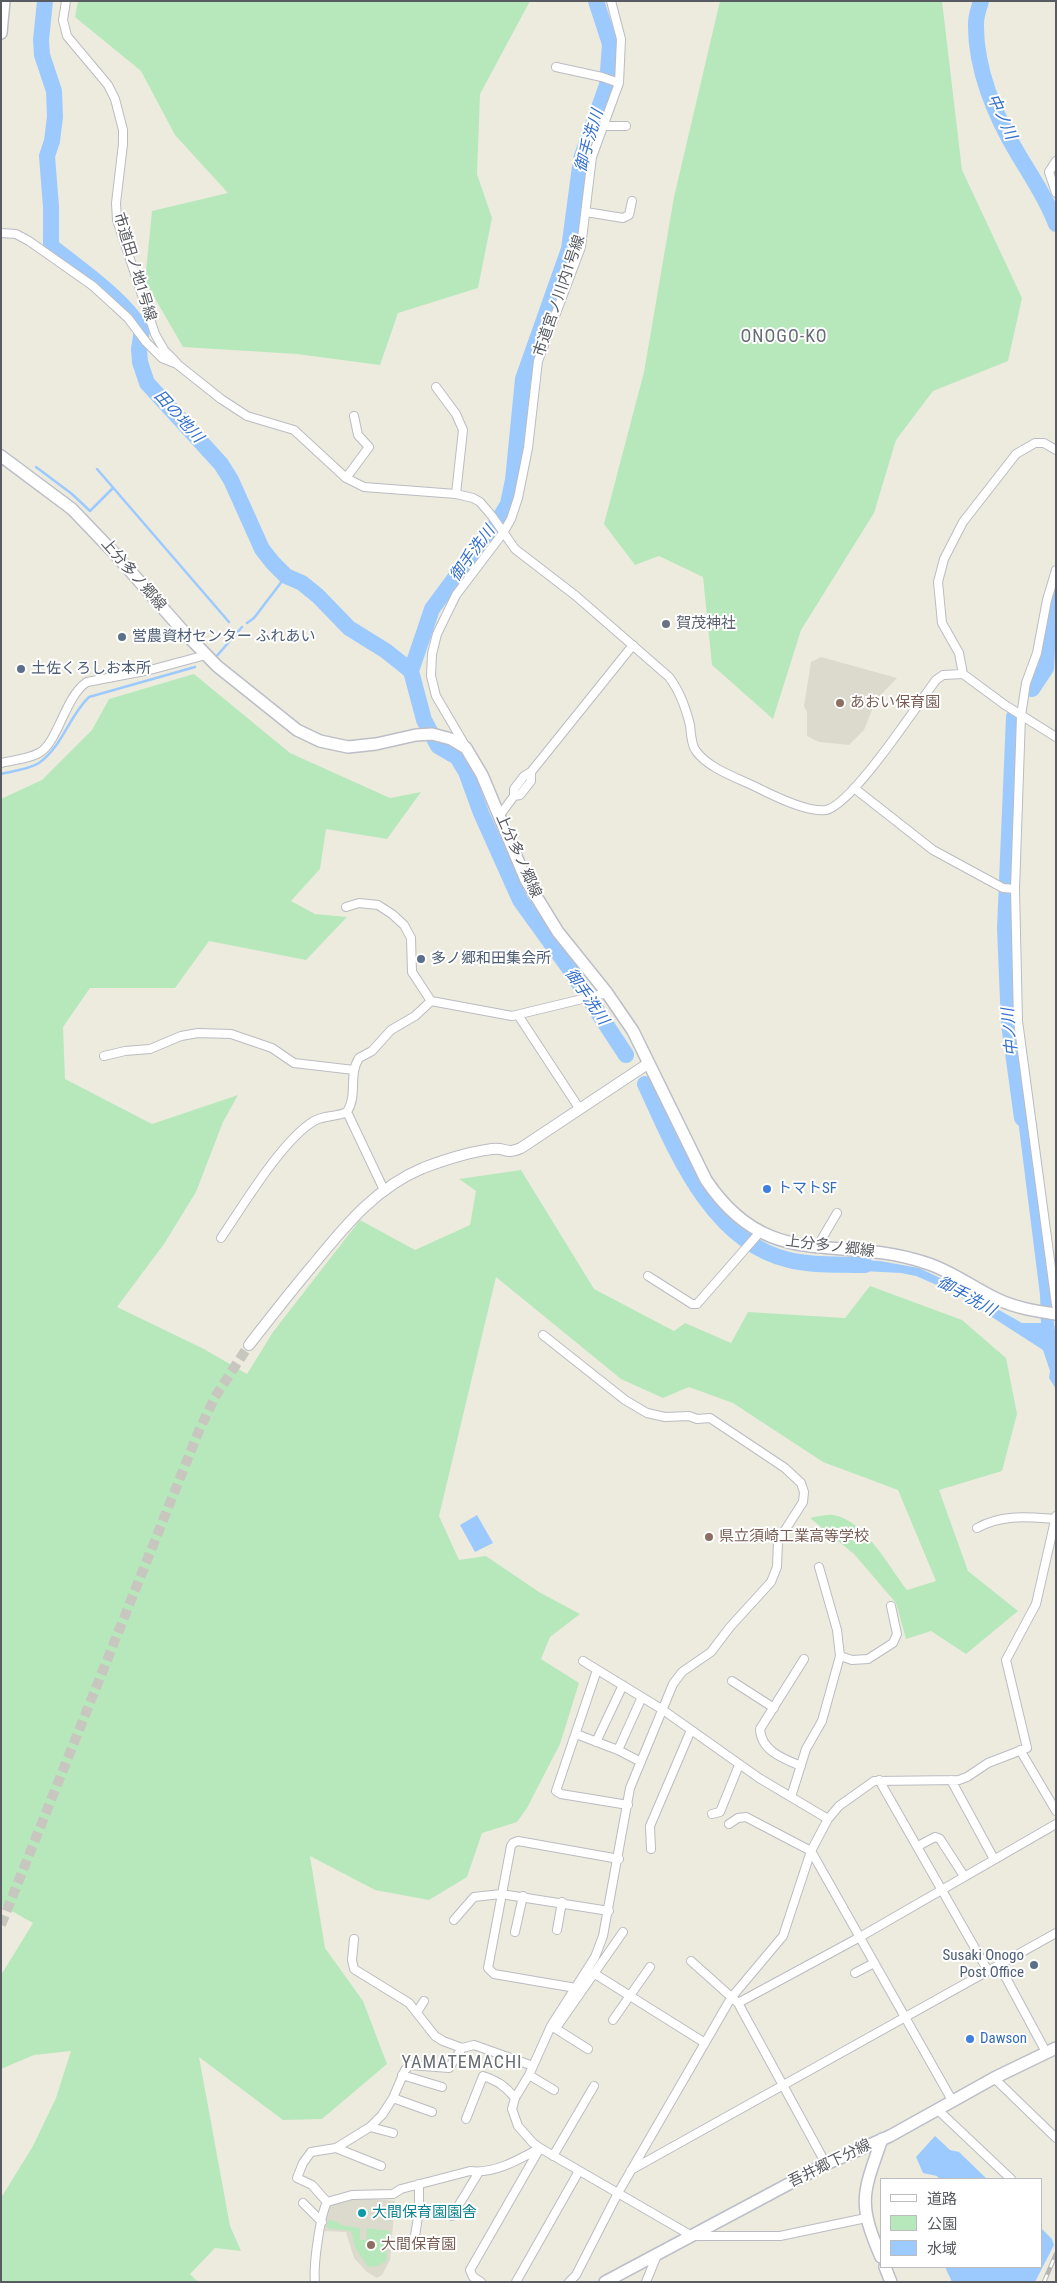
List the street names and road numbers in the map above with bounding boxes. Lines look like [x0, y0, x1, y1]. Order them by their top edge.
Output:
street label: 市道田ノ地1号線 [109, 211, 159, 323]
street label: 市道宮ノ川内1号線 [531, 233, 589, 359]
street label: 上分多ノ郷線 [97, 535, 169, 615]
street label: 上分多ノ郷線 [491, 811, 545, 901]
street label: 上分多ノ郷線 [784, 1233, 876, 1261]
street label: 吾井郷下分線 [786, 2136, 874, 2192]

